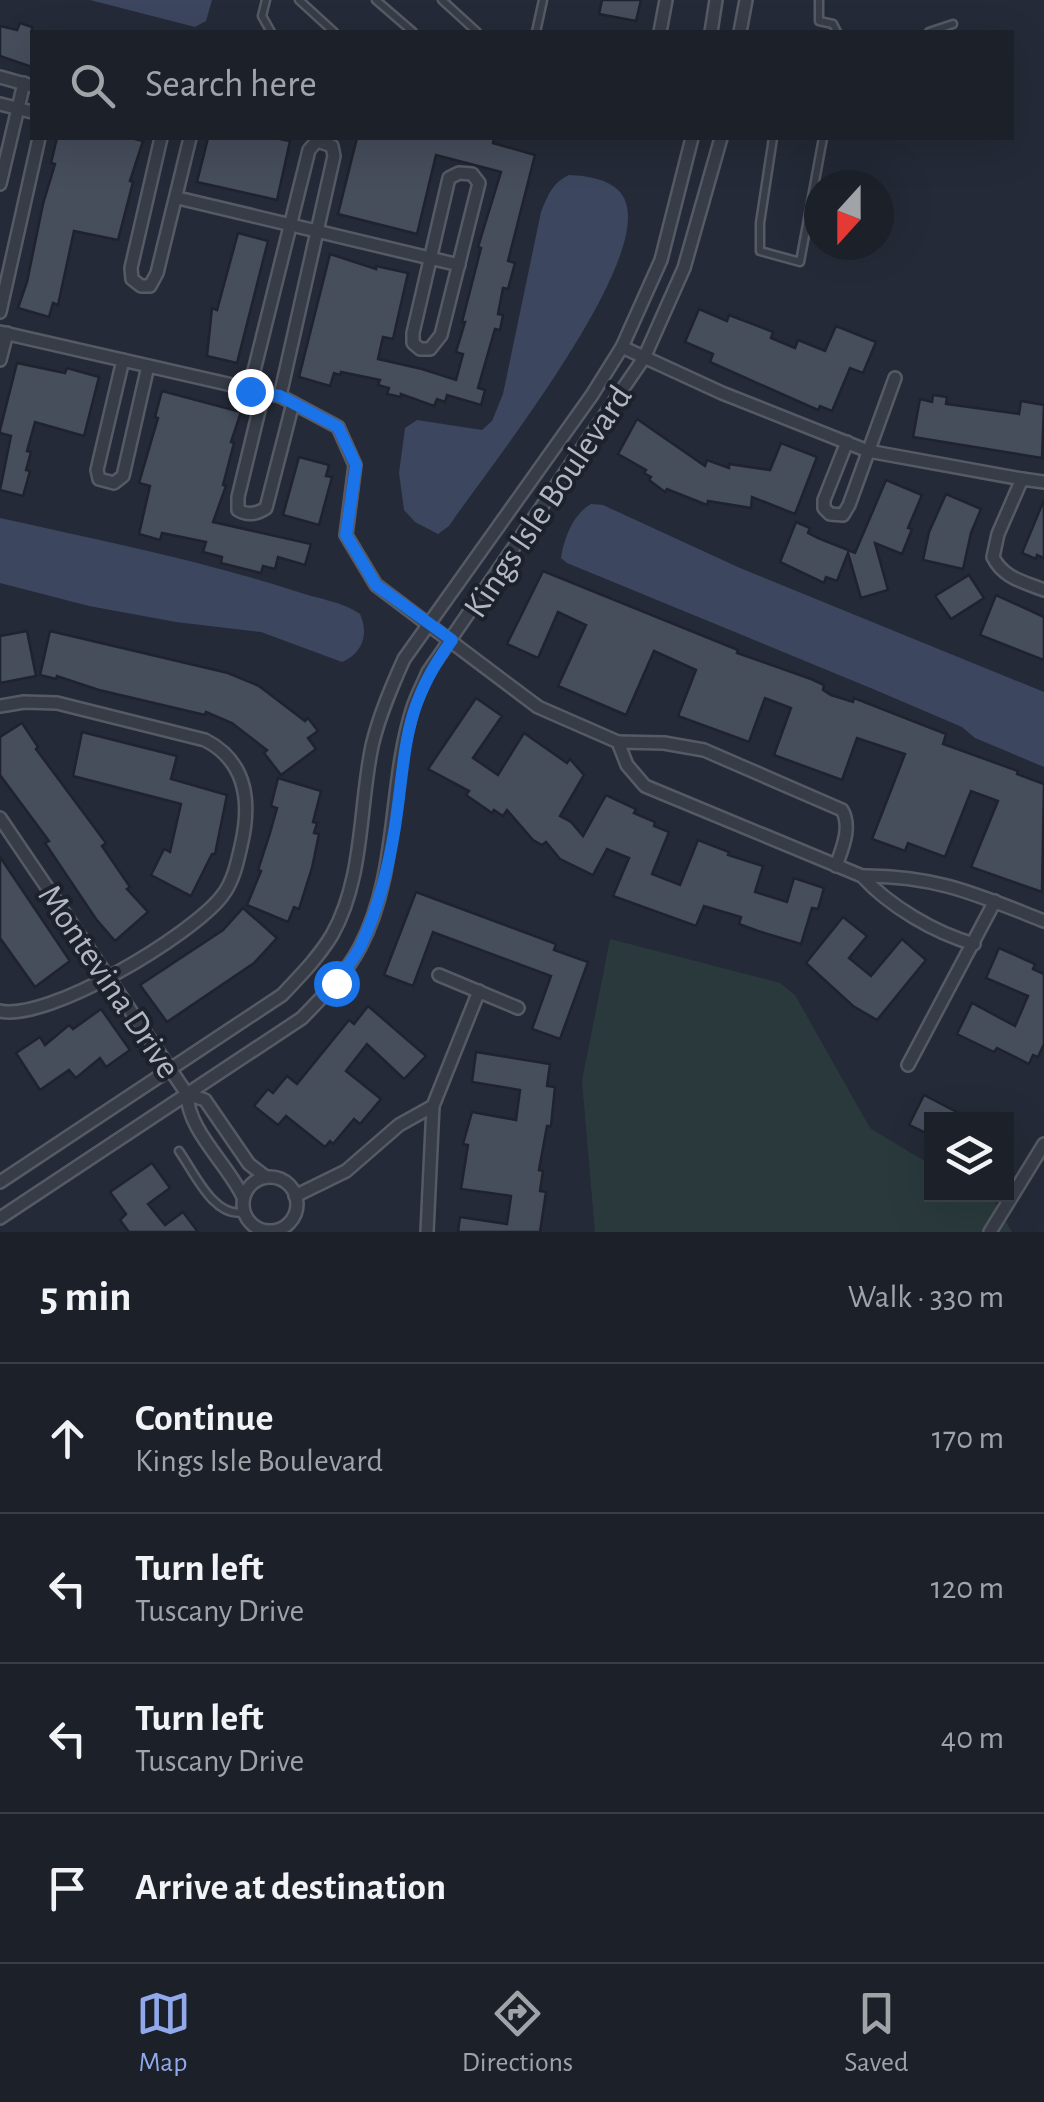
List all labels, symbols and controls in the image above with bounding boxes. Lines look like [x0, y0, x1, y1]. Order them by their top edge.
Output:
search box [30, 30, 1014, 140]
icon: search [65, 58, 120, 113]
text: Search here [145, 66, 317, 104]
north arrow [804, 170, 894, 260]
route end [228, 369, 274, 415]
street label: Kings Isle Boulevard [458, 380, 639, 624]
street label: Montevina Drive [31, 879, 186, 1085]
route start [314, 961, 360, 1007]
map controls [924, 1112, 1014, 1202]
button: layers [924, 1112, 1014, 1202]
text: 5 min [40, 1276, 132, 1318]
text: Walk · 330 m [848, 1281, 1004, 1313]
text: Continue [135, 1400, 273, 1438]
icon: ahead [40, 1411, 95, 1466]
text: 170 m [932, 1422, 1004, 1454]
text: Kings Isle Boulevard [135, 1445, 383, 1477]
text: Turn left [135, 1550, 263, 1588]
icon: left [40, 1561, 95, 1616]
text: 120 m [931, 1572, 1004, 1604]
text: Tuscany Drive [135, 1595, 304, 1627]
text: Turn left [135, 1700, 263, 1738]
icon: left [40, 1711, 95, 1766]
text: 40 m [941, 1722, 1004, 1754]
text: Tuscany Drive [135, 1745, 304, 1777]
icon: arrive [40, 1861, 95, 1916]
text: Arrive at destination [135, 1869, 446, 1907]
tab: Map [136, 1986, 191, 2080]
tab: Directions [462, 1986, 573, 2080]
tab: Saved [844, 1986, 908, 2080]

